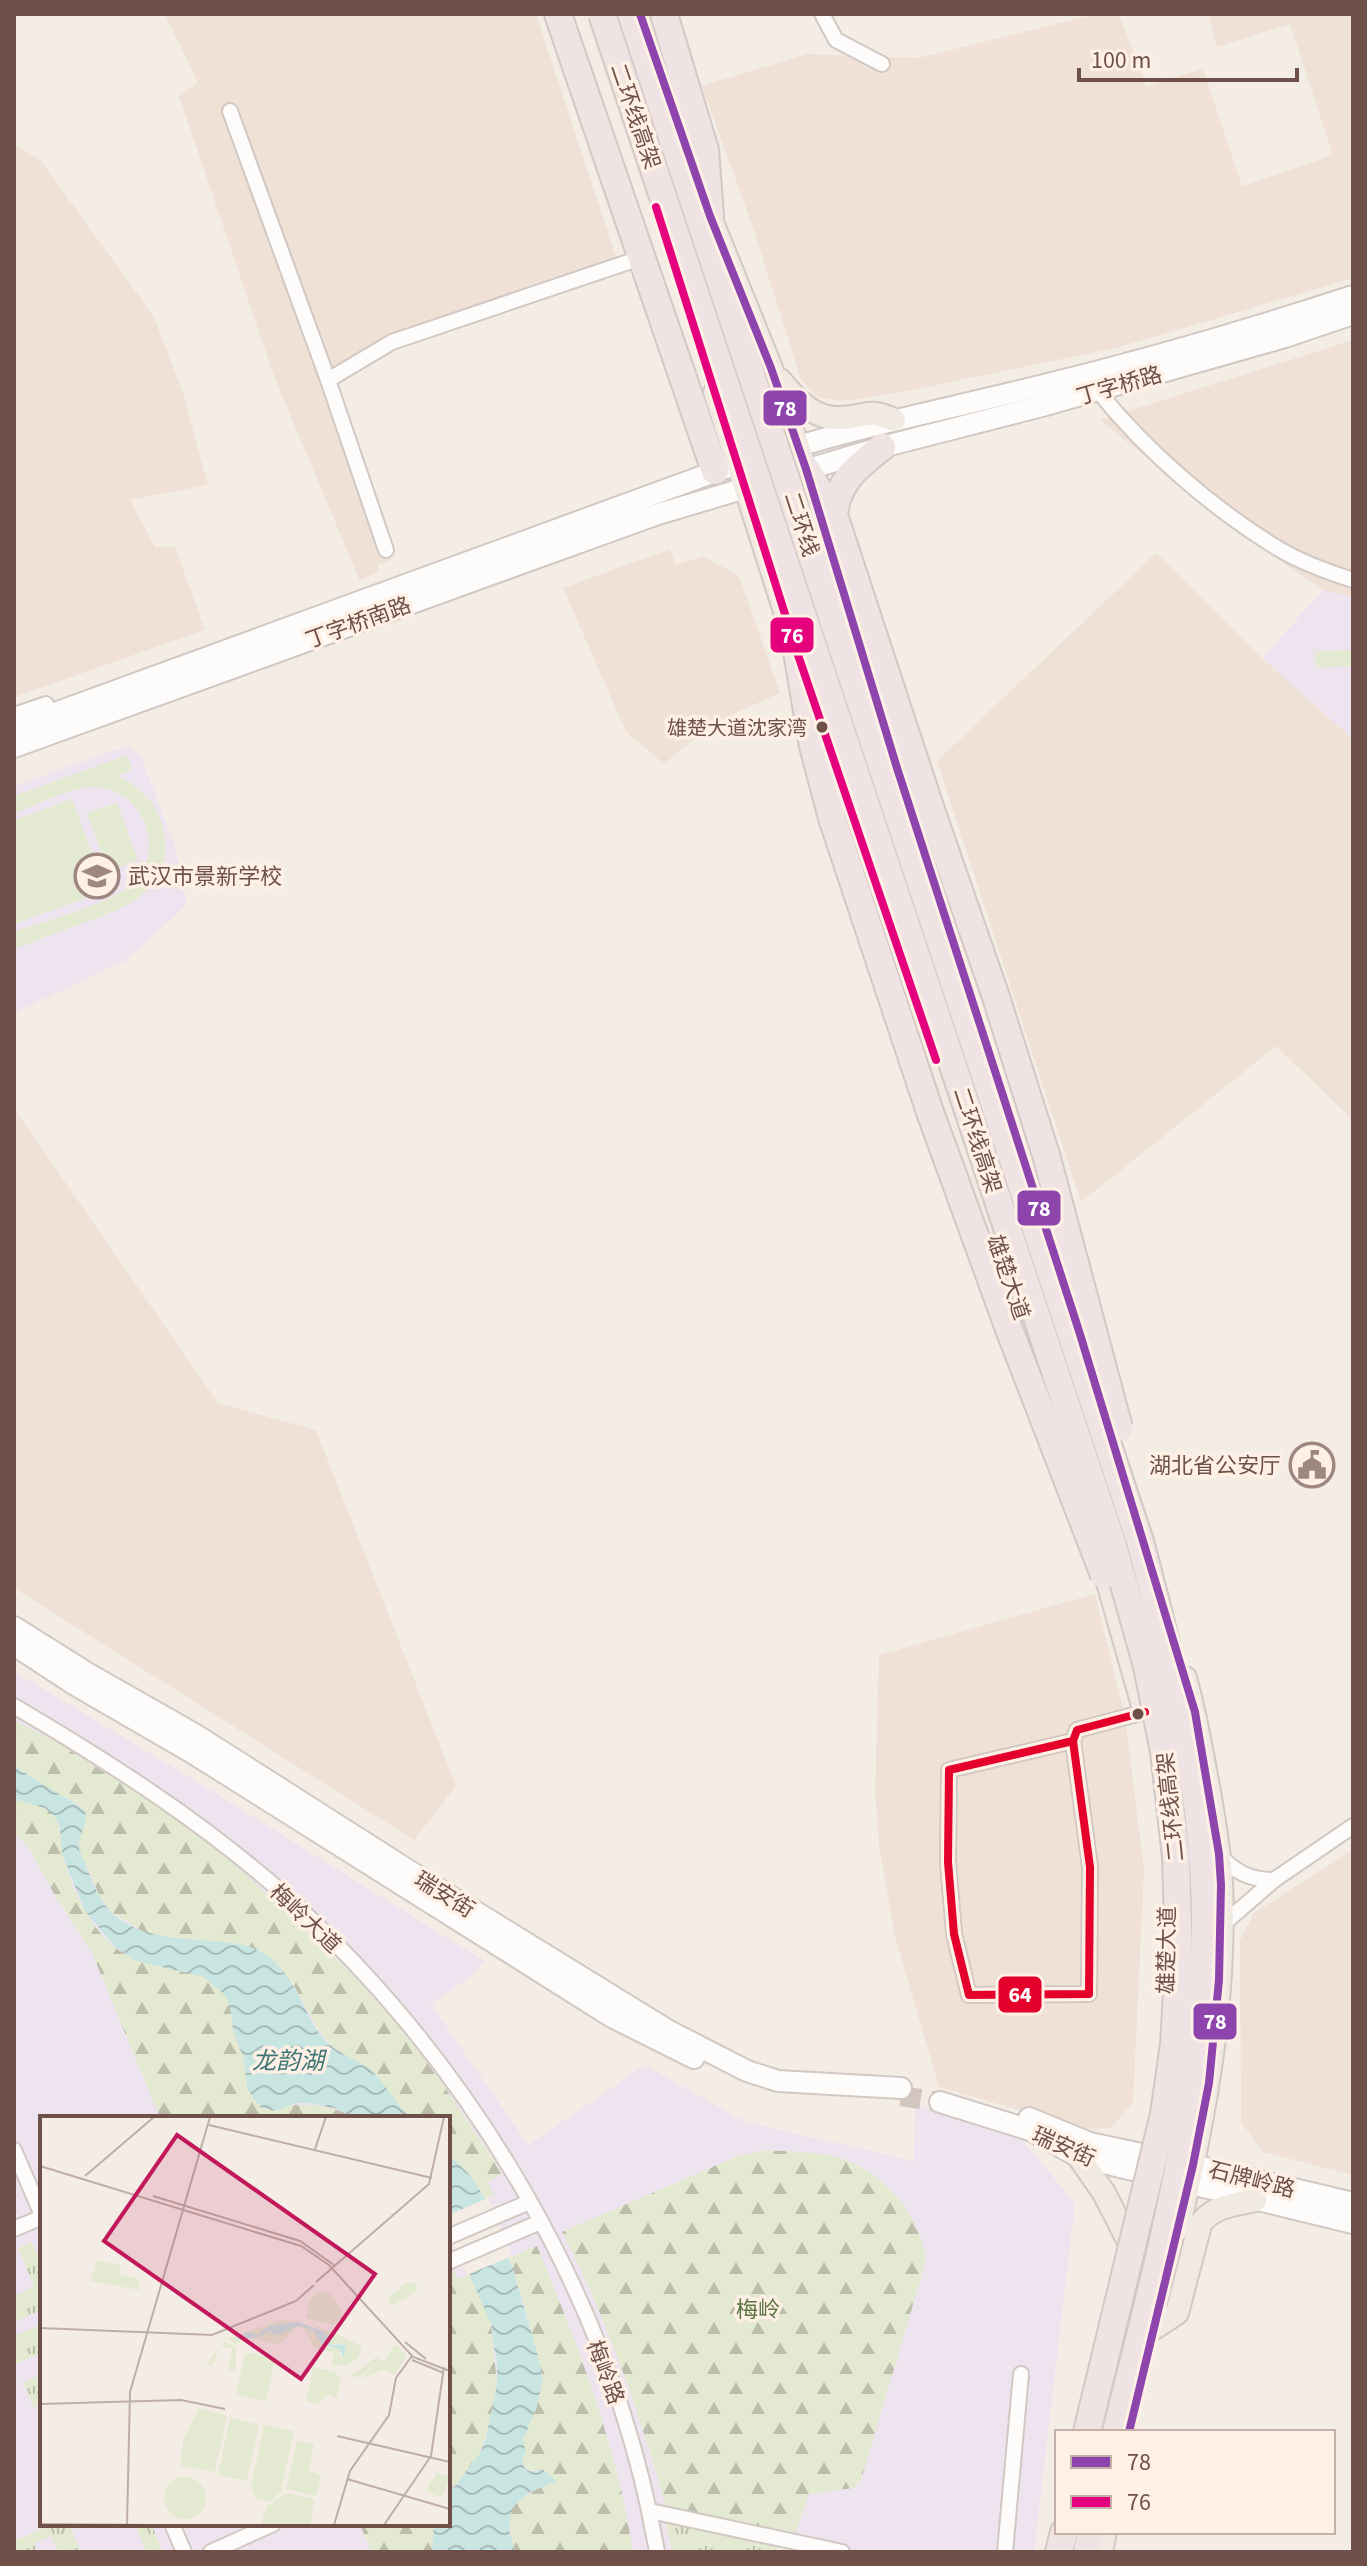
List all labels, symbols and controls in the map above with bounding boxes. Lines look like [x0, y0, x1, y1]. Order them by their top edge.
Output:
scale bar [1079, 32, 1297, 82]
text: 100 m [1091, 43, 1151, 78]
street label: 二环线高架 [602, 59, 668, 174]
street label: 丁字桥路 [1073, 358, 1166, 413]
line badge: 78 [762, 389, 808, 427]
text: 78 [773, 393, 797, 425]
street label: 二环线 [776, 488, 826, 561]
street label: 丁字桥南路 [301, 589, 416, 657]
line badge: 76 [769, 616, 815, 654]
text: 76 [780, 620, 804, 652]
place label: 雄楚大道沈家湾 [667, 715, 807, 743]
marker: 雄楚大道沈家湾 [814, 719, 830, 735]
school or university icon: 武汉市景新学校 [73, 852, 121, 900]
place label: 武汉市景新学校 [128, 861, 282, 893]
street label: 二环线高架 [945, 1083, 1009, 1198]
line badge: 78 [1016, 1189, 1062, 1227]
text: 78 [1027, 1193, 1051, 1225]
street label: 雄楚大道 [979, 1231, 1038, 1324]
public building icon: 湖北省公安厅 [1288, 1441, 1336, 1489]
place label: 湖北省公安厅 [1149, 1450, 1281, 1482]
unlabelled marker [1130, 1706, 1146, 1722]
street label: 二环线高架 [1149, 1751, 1193, 1863]
street label: 瑞安街 [408, 1864, 481, 1926]
street label: 梅岭大道 [263, 1877, 348, 1961]
street label: 雄楚大道 [1150, 1906, 1184, 1994]
line badge: 64 [997, 1975, 1043, 2014]
text: 64 [1008, 1979, 1032, 2011]
line badge: 78 [1192, 2002, 1238, 2041]
text: 78 [1203, 2006, 1227, 2038]
water label: 龙韵湖 [252, 2044, 328, 2079]
inset map [40, 2116, 450, 2526]
street label: 瑞安街 [1027, 2119, 1100, 2175]
street label: 石牌岭路 [1205, 2154, 1298, 2206]
park label: 梅岭 [736, 2294, 780, 2326]
street label: 梅岭路 [578, 2336, 632, 2409]
legend [1055, 2430, 1335, 2534]
text: 78 [1127, 2445, 1151, 2480]
text: 76 [1127, 2485, 1151, 2520]

